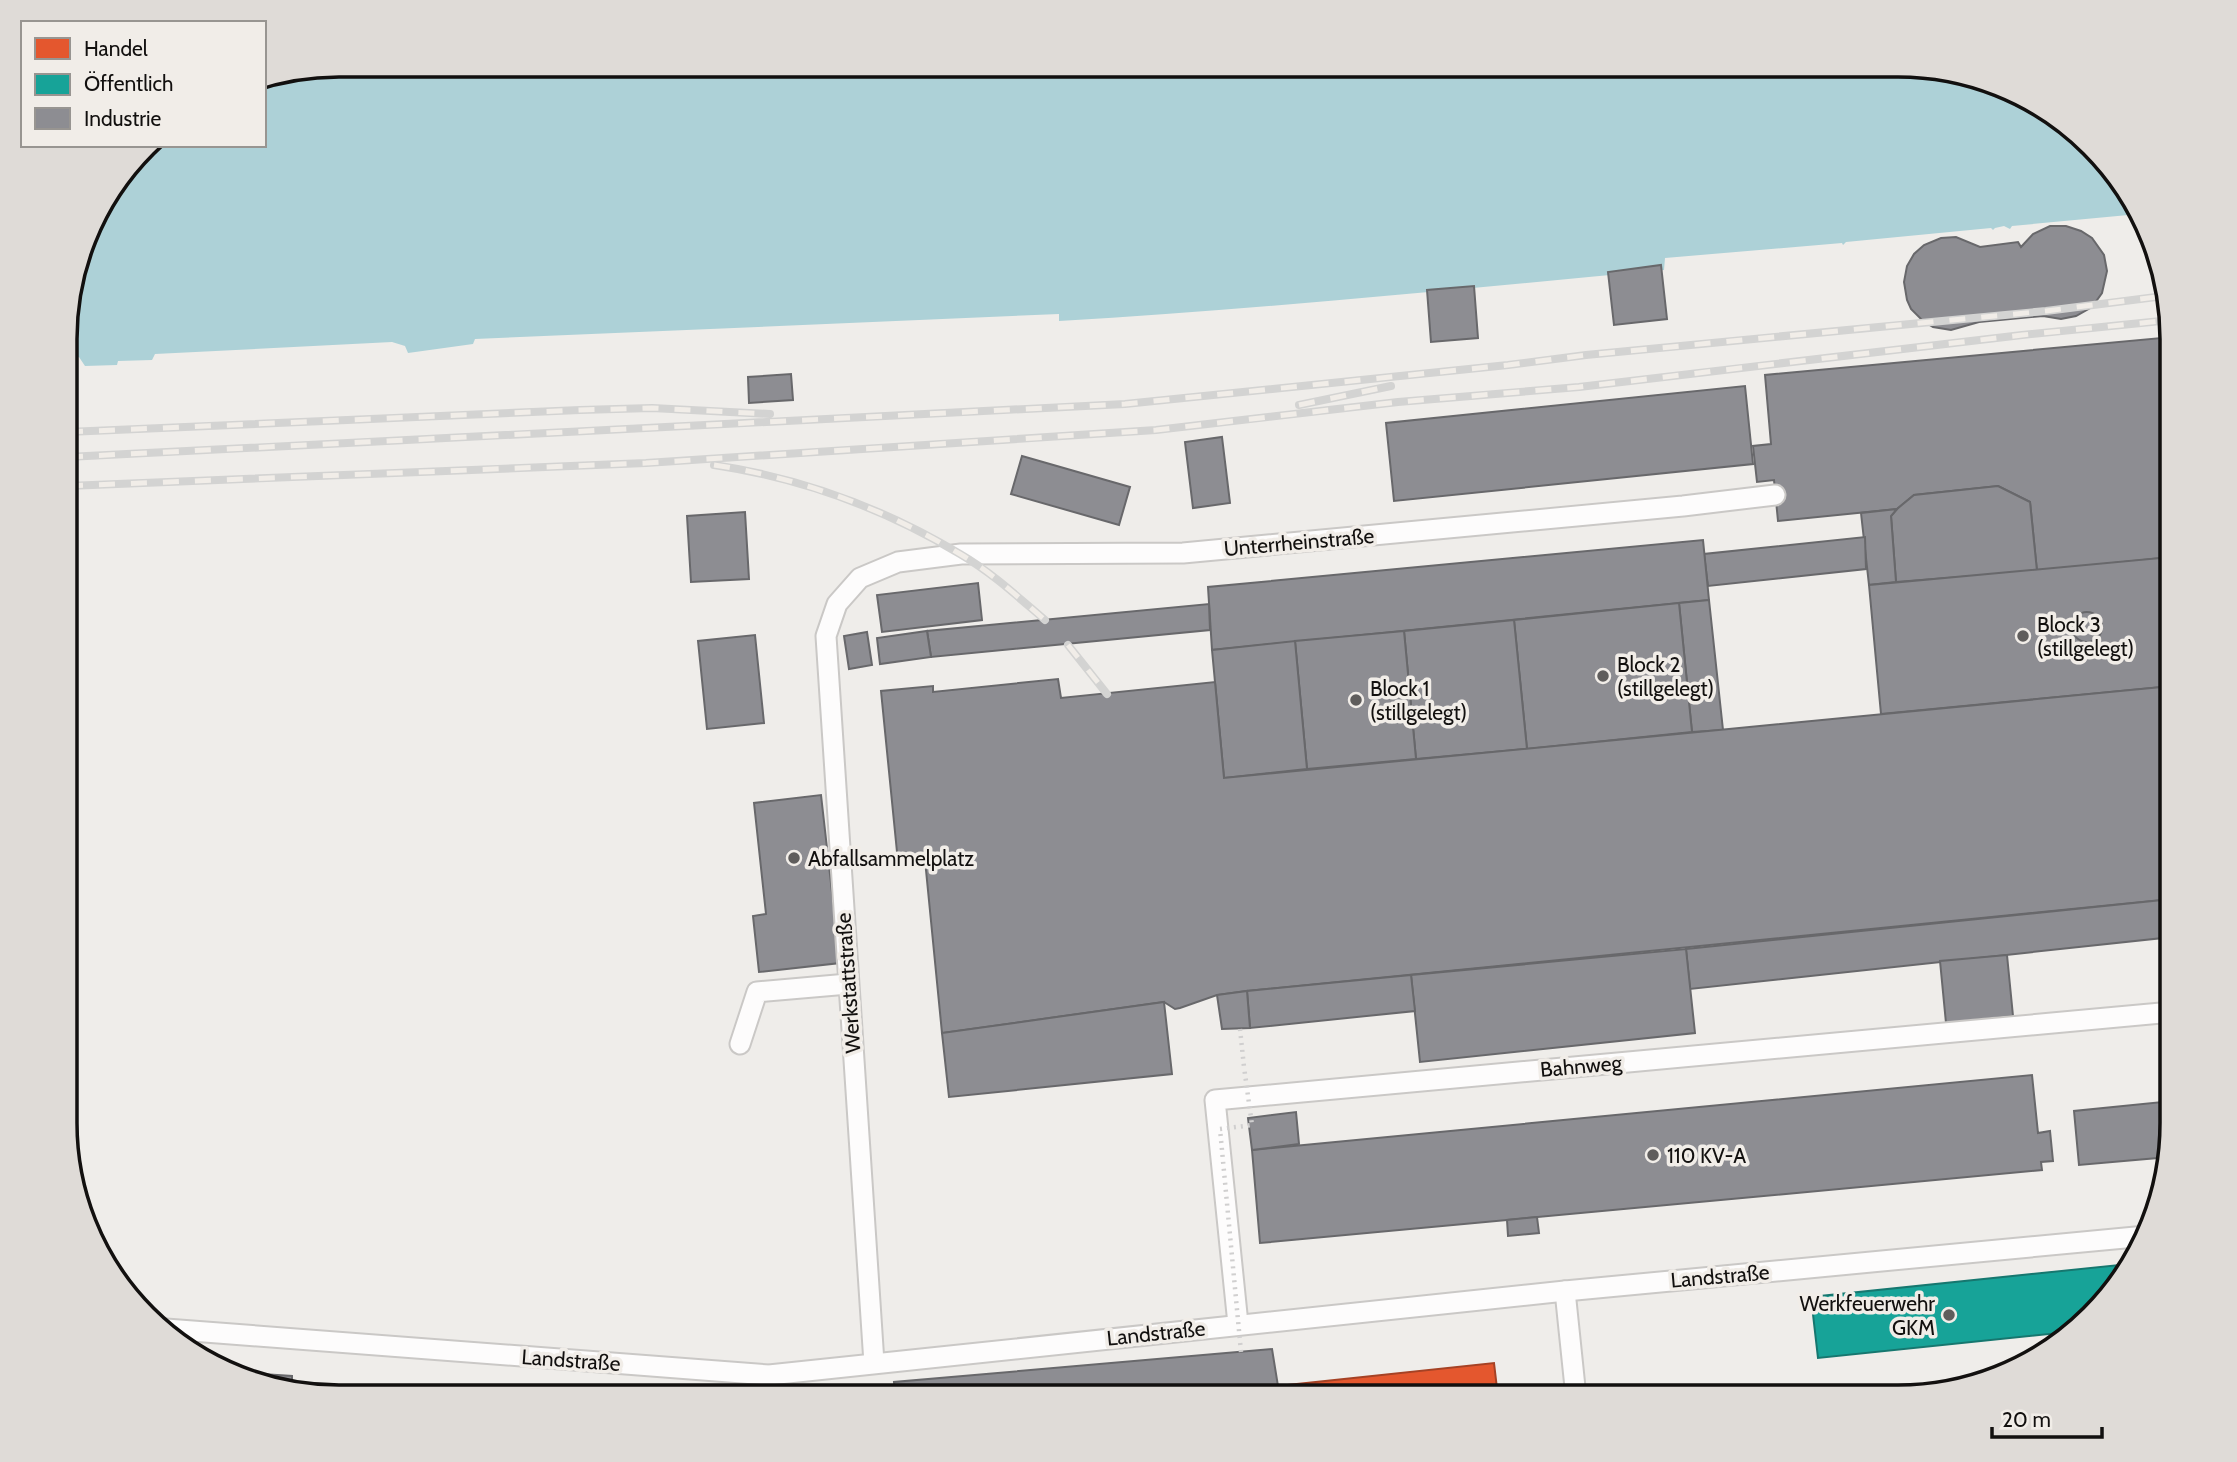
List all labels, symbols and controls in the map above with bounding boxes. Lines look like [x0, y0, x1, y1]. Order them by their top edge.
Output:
legend [21, 21, 266, 147]
text: Handel [84, 36, 148, 61]
text: Öffentlich [84, 71, 173, 96]
text: Industrie [84, 106, 161, 131]
street label: Unterrheinstraße [1223, 523, 1375, 561]
place label: Block 3 (stillgelegt) [2037, 612, 2134, 661]
marker: Block 3 (stillgelegt) [2015, 628, 2031, 644]
place label: Block 2 (stillgelegt) [1617, 652, 1714, 701]
marker: Block 2 (stillgelegt) [1595, 668, 1611, 684]
place label: Block 1 (stillgelegt) [1370, 676, 1467, 725]
marker: Block 1 (stillgelegt) [1348, 692, 1364, 708]
place label: Abfallsammelplatz [808, 846, 974, 871]
marker: Abfallsammelplatz [786, 850, 802, 866]
street label: Werkstattstraße [831, 912, 865, 1054]
street label: Bahnweg [1539, 1050, 1623, 1082]
place label: 110 KV-A [1667, 1143, 1746, 1168]
marker: 110 KV-A [1645, 1147, 1661, 1163]
street label: Landstraße [1670, 1259, 1771, 1293]
place label: Werkfeuerwehr GKM [1799, 1291, 1935, 1340]
marker: Werkfeuerwehr GKM [1941, 1307, 1957, 1323]
street label: Landstraße [1105, 1315, 1207, 1351]
street label: Landstraße [521, 1344, 622, 1376]
scale bar [1992, 1396, 2102, 1440]
text: 20 m [2002, 1407, 2051, 1432]

